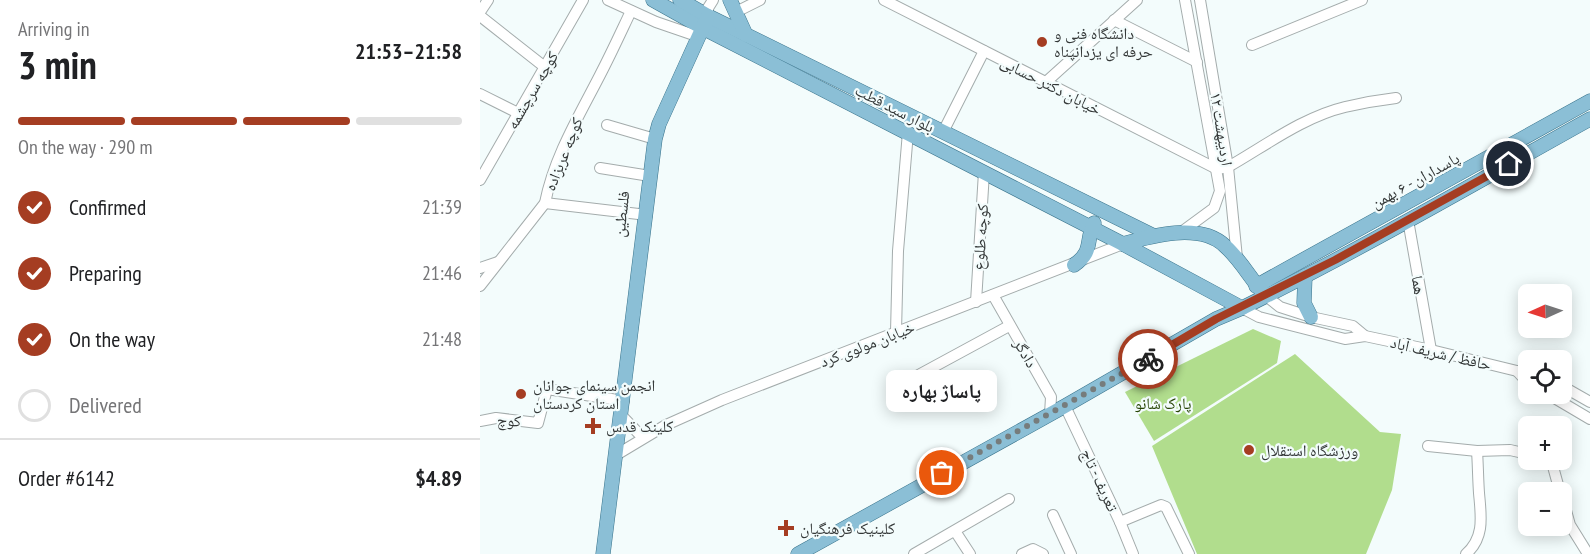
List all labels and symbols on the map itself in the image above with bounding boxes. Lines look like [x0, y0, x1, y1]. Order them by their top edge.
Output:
place label: دانشگاه فنی و حرفه ای یزدانپناه [1054, 23, 1153, 62]
marker: دانشگاه فنی و حرفه ای یزدانپناه [1035, 35, 1049, 49]
street label: کوچه سرچشمه [502, 47, 562, 132]
street label: خیابان دکتر حسابی [997, 51, 1105, 120]
street label: بلوار سید قطب [852, 79, 938, 137]
street label: ۱۲ اردیبهشت [1206, 91, 1238, 167]
street label: کوچه عربزاده [539, 114, 587, 194]
pin [1483, 138, 1534, 189]
street label: پاسداران - ۶ بهمن [1367, 147, 1463, 213]
street label: فلسطین [609, 190, 634, 238]
street label: کوچه طلوع [968, 203, 993, 271]
street label: هما [1408, 274, 1430, 296]
north arrow [1518, 284, 1572, 338]
street label: خیابان مولوی کرد [817, 317, 918, 372]
courier [1118, 329, 1178, 389]
street label: حافظ / شریف آباد [1389, 332, 1493, 374]
street label: دادگر [1009, 334, 1042, 371]
callout: پاساژ بهاره [886, 371, 998, 413]
place label: انجمن سینمای جوانان استان کردستان [533, 375, 655, 414]
marker: انجمن سینمای جوانان استان کردستان [514, 387, 528, 401]
park label: پارک شانو [1134, 393, 1192, 413]
street label: کوچ [496, 410, 522, 431]
place label: کلینک قدس [606, 416, 674, 437]
marker: کلینک قدس [584, 417, 602, 435]
place label: ورزشگاه استقلال [1261, 440, 1358, 461]
marker: ورزشگاه استقلال [1242, 443, 1256, 457]
street label: تعریف - تاج [1076, 445, 1123, 515]
pin [916, 447, 967, 498]
place label: کلینیک فرهنگیان [800, 518, 895, 539]
marker: کلینیک فرهنگیان [777, 519, 795, 537]

